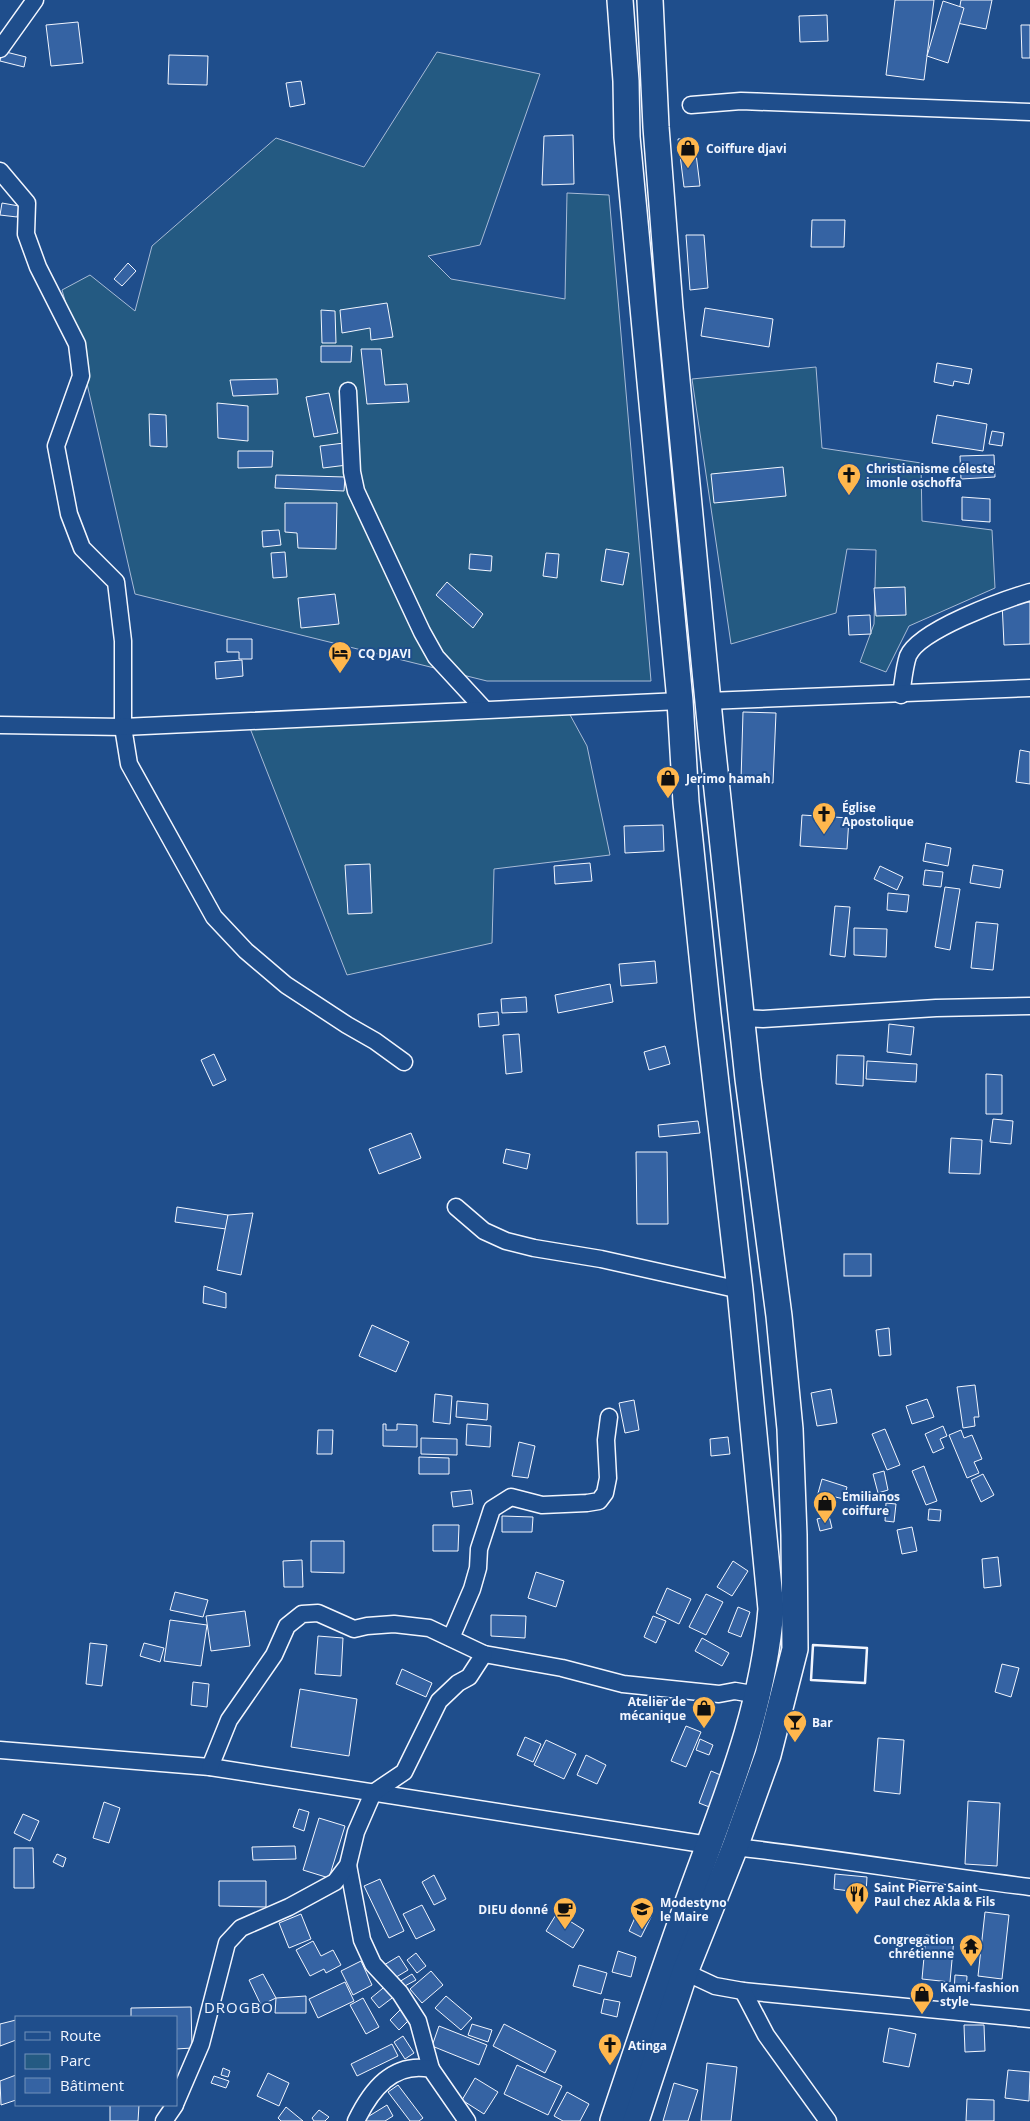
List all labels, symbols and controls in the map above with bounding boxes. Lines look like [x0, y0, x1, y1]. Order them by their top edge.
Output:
shop icon: Coiffure djavi [675, 135, 701, 169]
place label: Coiffure djavi [706, 140, 787, 157]
place label: Christianisme céleste imonle oschoffa [866, 460, 995, 491]
church icon: Christianisme céleste imonle oschoffa [836, 462, 862, 496]
hotel icon: CQ DJAVI [327, 640, 353, 674]
place label: CQ DJAVI [358, 645, 411, 662]
shop icon: Jerimo hamah [655, 765, 681, 799]
place label: Jerimo hamah [685, 770, 771, 787]
place label: Église Apostolique [842, 799, 914, 830]
church icon: Église Apostolique [811, 801, 837, 835]
place label: Emilianos coiffure [842, 1488, 900, 1519]
shop icon: Emilianos coiffure [812, 1490, 838, 1524]
place label: Atelier de mécanique [620, 1693, 686, 1724]
shop icon: Atelier de mécanique [691, 1695, 717, 1729]
bar icon: Bar [782, 1709, 808, 1743]
place label: Bar [812, 1714, 833, 1731]
place label: Saint Pierre Saint Paul chez Akla & Fils [874, 1879, 995, 1910]
restaurant icon: Saint Pierre Saint Paul chez Akla & Fils [844, 1881, 870, 1915]
place label: Modestyno le Maire [660, 1894, 727, 1925]
cafe icon: DIEU donné [552, 1896, 578, 1930]
school or university icon: Modestyno le Maire [629, 1896, 655, 1930]
place label: DIEU donné [478, 1901, 548, 1918]
place label: Congregation chrétienne [874, 1931, 954, 1962]
temple icon: Congregation chrétienne [958, 1933, 984, 1967]
place label: Kami-fashion style [940, 1979, 1019, 2010]
shop icon: Kami-fashion style [909, 1981, 935, 2015]
district label: DROGBO [204, 1997, 274, 2017]
legend [15, 2016, 178, 2106]
text: Route [60, 2025, 101, 2045]
church icon: Atinga [597, 2032, 623, 2066]
place label: Atinga [628, 2037, 667, 2054]
text: Parc [60, 2050, 91, 2070]
text: Bâtiment [60, 2075, 124, 2095]

